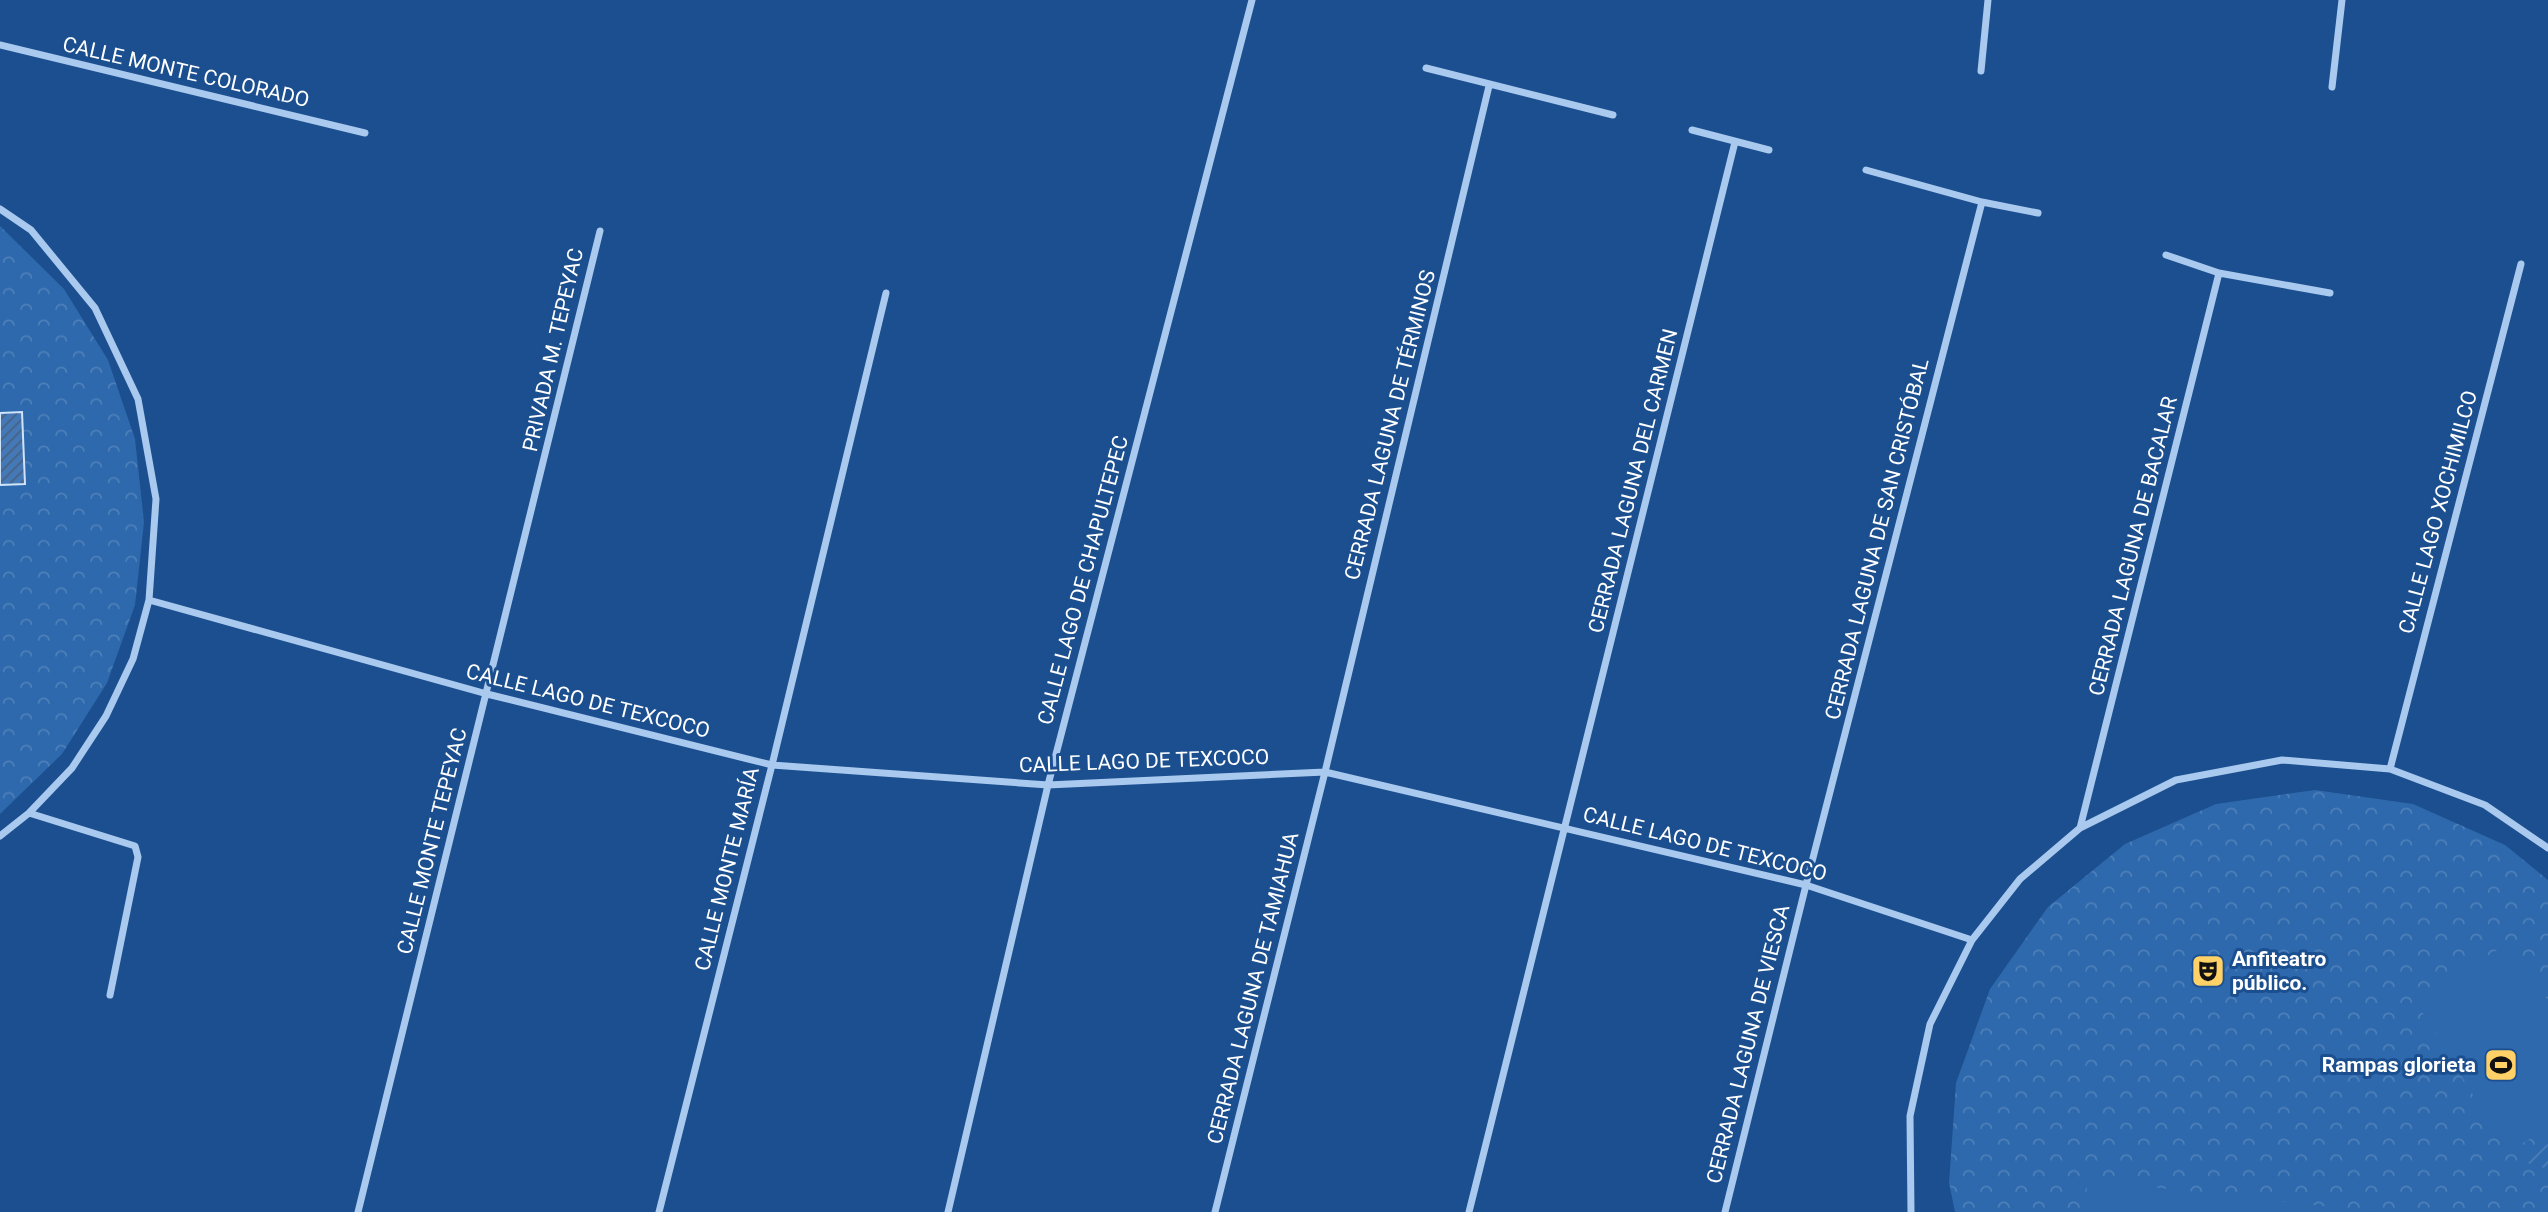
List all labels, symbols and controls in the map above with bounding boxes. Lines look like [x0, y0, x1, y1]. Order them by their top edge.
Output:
street label: CALLE MONTE COLORADO [60, 32, 312, 112]
street label: PRIVADA M. TEPEYAC [518, 246, 588, 454]
street label: CERRADA LAGUNA DE TÉRMINOS [1340, 268, 1440, 582]
street label: CERRADA LAGUNA DEL CARMEN [1584, 326, 1682, 636]
street label: CERRADA LAGUNA DE SAN CRISTÓBAL [1820, 356, 1934, 722]
street label: CALLE LAGO XOCHIMILCO [2394, 388, 2482, 636]
street label: CERRADA LAGUNA DE BACALAR [2084, 394, 2182, 698]
street label: CALLE LAGO DE CHAPULTEPEC [1033, 433, 1133, 727]
street label: CALLE LAGO DE TEXCOCO [464, 659, 712, 743]
street label: CALLE MONTE TEPEYAC [392, 725, 472, 957]
street label: CALLE LAGO DE TEXCOCO [1019, 745, 1269, 777]
street label: CALLE MONTE MARÍA [690, 764, 764, 973]
street label: CALLE LAGO DE TEXCOCO [1581, 802, 1829, 886]
street label: CERRADA LAGUNA DE TAMIAHUA [1203, 829, 1304, 1146]
street label: CERRADA LAGUNA DE VIESCA [1702, 902, 1794, 1186]
place label: Anfiteatro público. [2232, 947, 2327, 995]
theatre icon: Anfiteatro público. [2189, 952, 2227, 990]
sports icon: Rampas glorieta [2482, 1046, 2520, 1084]
place label: Rampas glorieta [2322, 1053, 2476, 1077]

